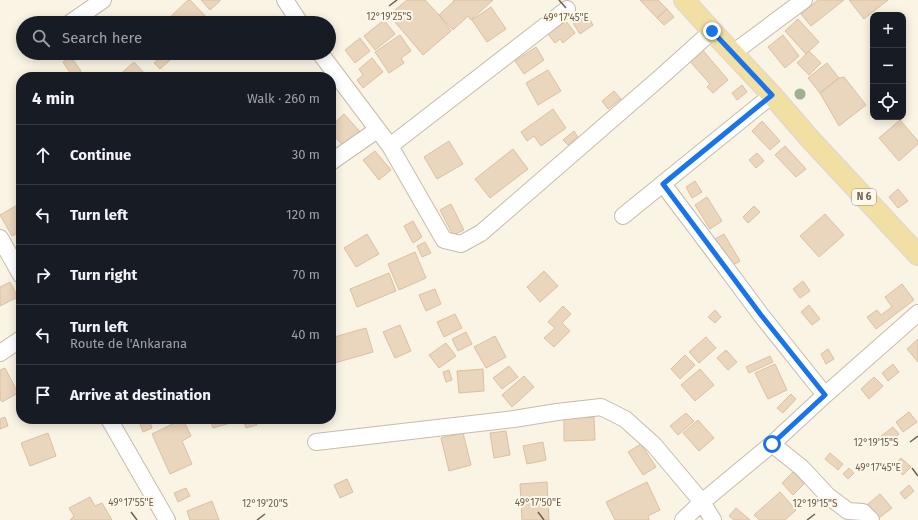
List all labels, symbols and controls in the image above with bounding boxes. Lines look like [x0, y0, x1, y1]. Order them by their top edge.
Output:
text: 12°19'25"S [366, 11, 412, 23]
text: 49°17'45"E [543, 12, 589, 24]
map controls [870, 12, 906, 120]
button: + [870, 12, 906, 48]
search box [16, 16, 336, 60]
route end [703, 22, 721, 40]
icon: search [30, 27, 52, 49]
text: Search here [62, 29, 142, 47]
button: − [870, 48, 906, 84]
button: locate [870, 84, 906, 120]
text: 4 min [32, 88, 75, 109]
text: Walk · 260 m [247, 91, 320, 106]
icon: ahead [32, 144, 54, 166]
text: Continue [70, 146, 131, 164]
text: 30 m [292, 147, 320, 162]
road number: N 6 [852, 189, 876, 205]
icon: left [32, 204, 54, 226]
text: Turn left [70, 206, 128, 224]
text: 120 m [286, 207, 320, 222]
icon: right [32, 264, 54, 286]
text: Turn right [70, 266, 137, 284]
text: 70 m [293, 267, 320, 282]
text: Turn left [70, 318, 128, 336]
icon: left [32, 324, 54, 346]
text: 40 m [291, 327, 320, 342]
text: Route de l'Ankarana [70, 336, 187, 351]
icon: arrive [32, 384, 54, 406]
text: Arrive at destination [70, 386, 211, 404]
route start [763, 435, 781, 453]
text: 12°19'15"S [854, 437, 899, 449]
text: 49°17'45"E [855, 462, 901, 474]
text: 49°17'55"E [108, 497, 154, 509]
text: 49°17'50"E [515, 497, 561, 509]
text: 12°19'20"S [242, 498, 289, 510]
text: 12°19'15"S [793, 498, 838, 510]

